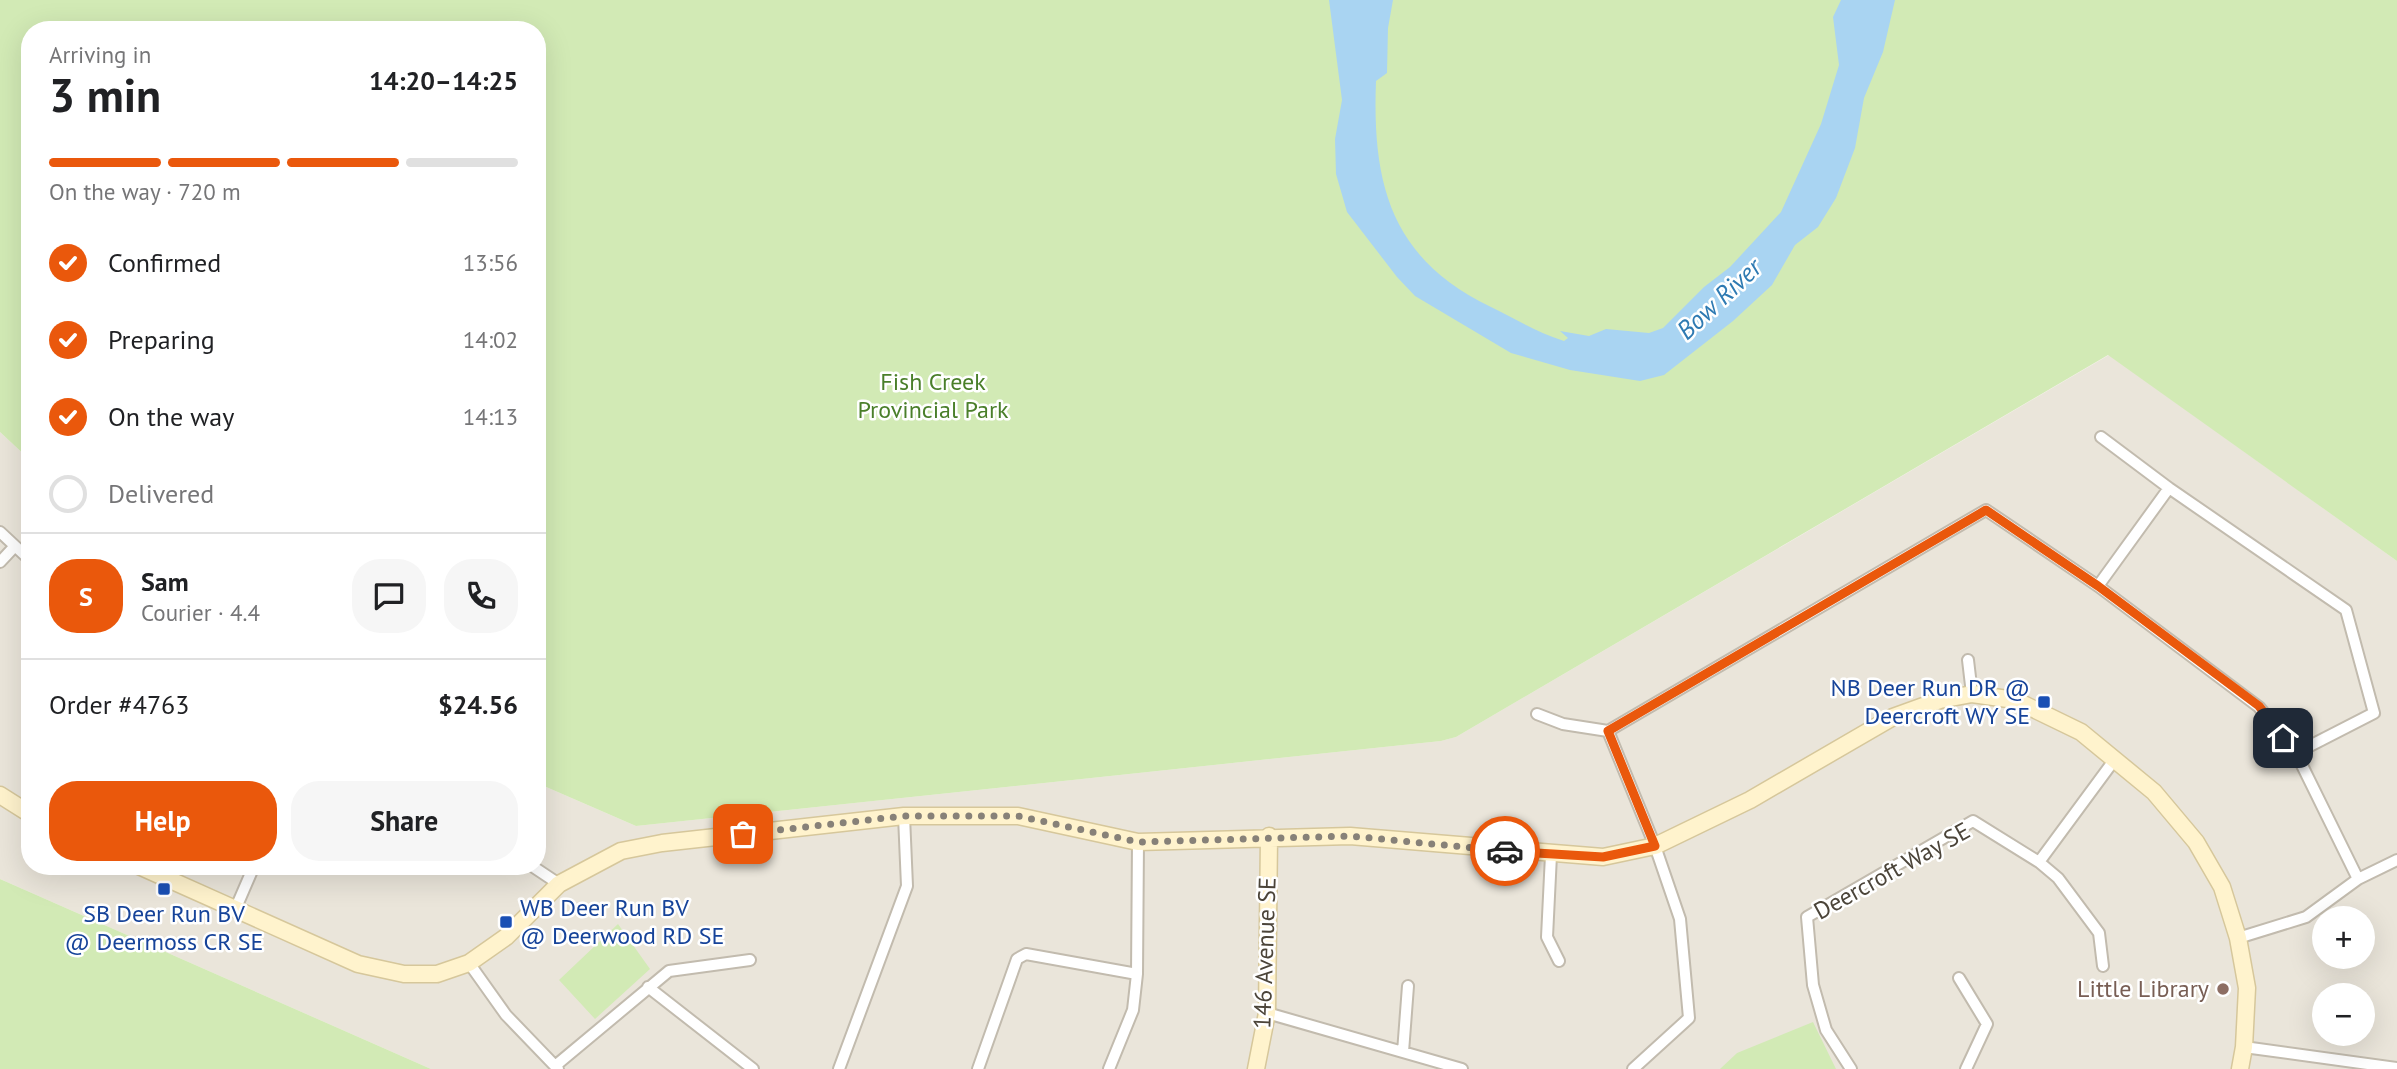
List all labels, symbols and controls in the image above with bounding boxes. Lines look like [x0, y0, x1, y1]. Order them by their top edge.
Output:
text: Arriving in [49, 40, 151, 69]
text: 14:20–14:25 [369, 64, 518, 97]
text: 3 min [49, 65, 161, 125]
text: On the way · 720 m [49, 177, 241, 206]
icon: check [49, 244, 87, 282]
text: Confirmed [108, 246, 221, 279]
text: 13:56 [463, 248, 518, 277]
water label: Bow River [1669, 250, 1769, 346]
icon: check [49, 321, 87, 359]
text: Preparing [108, 323, 215, 356]
text: 14:02 [463, 325, 518, 354]
park label: Fish Creek Provincial Park [857, 366, 1009, 425]
icon: check [49, 398, 87, 436]
text: On the way [108, 400, 234, 433]
text: 14:13 [463, 402, 518, 431]
text: Delivered [108, 477, 214, 510]
button: chat [352, 559, 426, 633]
button: phone [444, 559, 518, 633]
text: Sam [141, 565, 189, 598]
text: S [79, 580, 93, 613]
text: Courier · 4.4 [141, 598, 260, 627]
place label: NB Deer Run DR @ Deercroft WY SE [1831, 672, 2030, 731]
text: Order #4763 [49, 688, 189, 721]
text: $24.56 [438, 688, 518, 721]
marker: NB Deer Run DR @ Deercroft WY SE [2036, 694, 2052, 710]
pin [2253, 708, 2313, 768]
icon: home [2264, 719, 2302, 757]
button: Help [49, 781, 277, 861]
button: Share [291, 781, 518, 861]
pin [713, 804, 773, 864]
icon: bag [724, 815, 762, 853]
street label: Deercroft Way SE [1808, 815, 1975, 926]
courier [1470, 816, 1540, 886]
icon: car [1486, 832, 1524, 870]
street label: 146 Avenue SE [1246, 877, 1283, 1029]
marker: SB Deer Run BV @ Deermoss CR SE [156, 881, 172, 897]
place label: WB Deer Run BV @ Deerwood RD SE [520, 892, 724, 951]
place label: SB Deer Run BV @ Deermoss CR SE [65, 898, 263, 957]
map controls [2312, 906, 2375, 1046]
button: + [2312, 906, 2375, 969]
marker: WB Deer Run BV @ Deerwood RD SE [498, 914, 514, 930]
place label: Little Library [2077, 973, 2209, 1004]
marker: Little Library [2215, 981, 2231, 997]
button: − [2312, 983, 2375, 1046]

